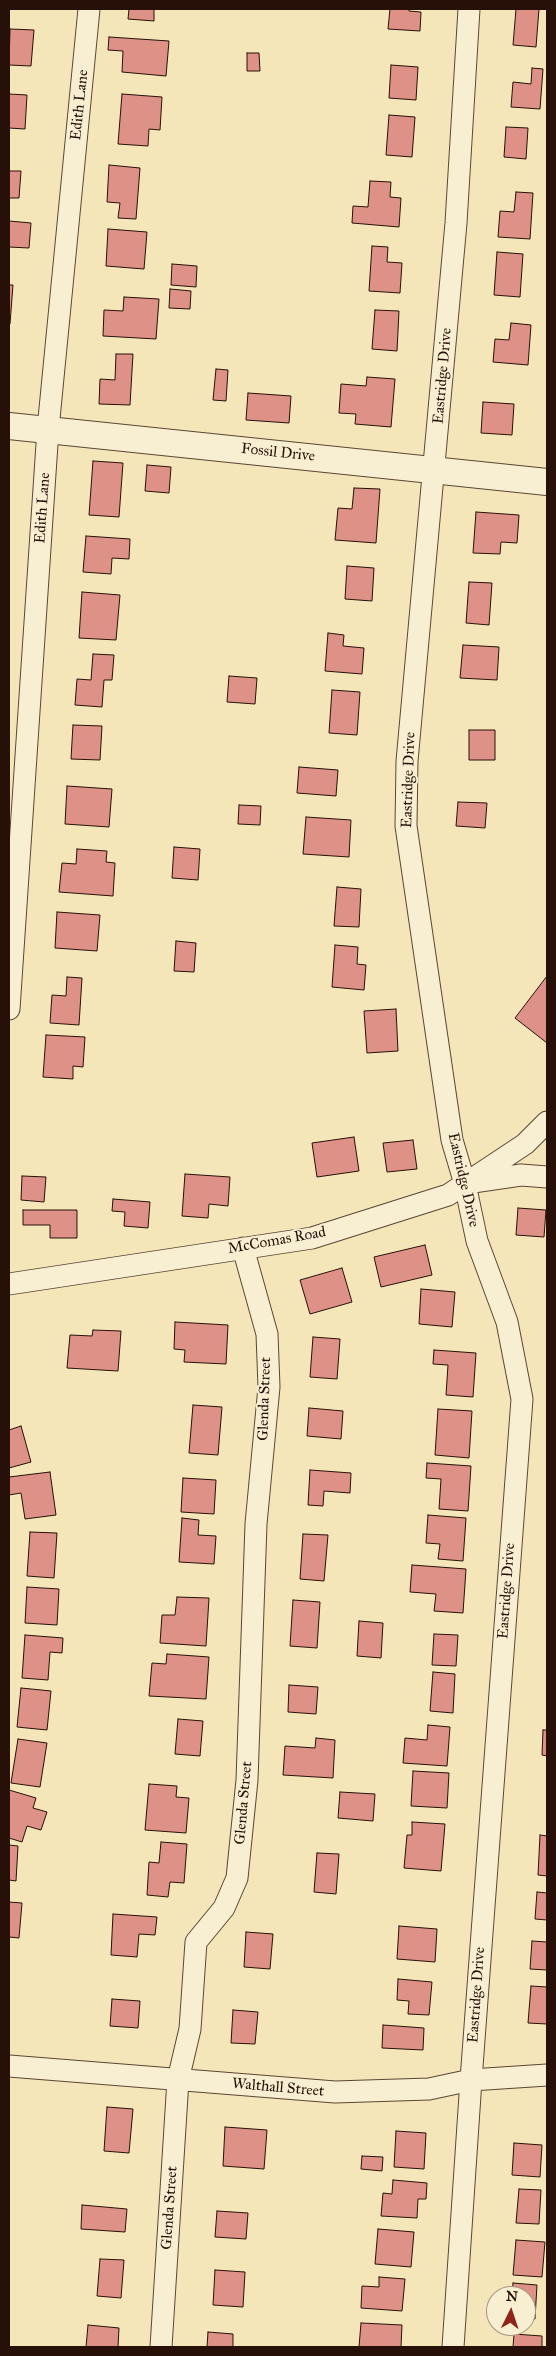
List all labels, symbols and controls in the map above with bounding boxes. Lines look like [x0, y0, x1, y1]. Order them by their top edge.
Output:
street label: Edith Lane [67, 69, 93, 141]
street label: Eastridge Drive [430, 327, 456, 425]
street label: Fossil Drive [240, 440, 316, 466]
street label: Edith Lane [32, 472, 54, 544]
street label: Eastridge Drive [398, 732, 420, 828]
street label: Eastridge Drive [443, 1131, 483, 1229]
street label: McComas Road [227, 1224, 327, 1258]
street label: Glenda Street [255, 1357, 275, 1441]
street label: Eastridge Drive [495, 1542, 519, 1640]
street label: Glenda Street [231, 1761, 257, 1845]
street label: Eastridge Drive [465, 1946, 489, 2044]
street label: Walthall Street [231, 2075, 325, 2101]
street label: Glenda Street [158, 2166, 182, 2250]
north arrow [486, 2286, 536, 2336]
text: N [505, 2288, 519, 2305]

